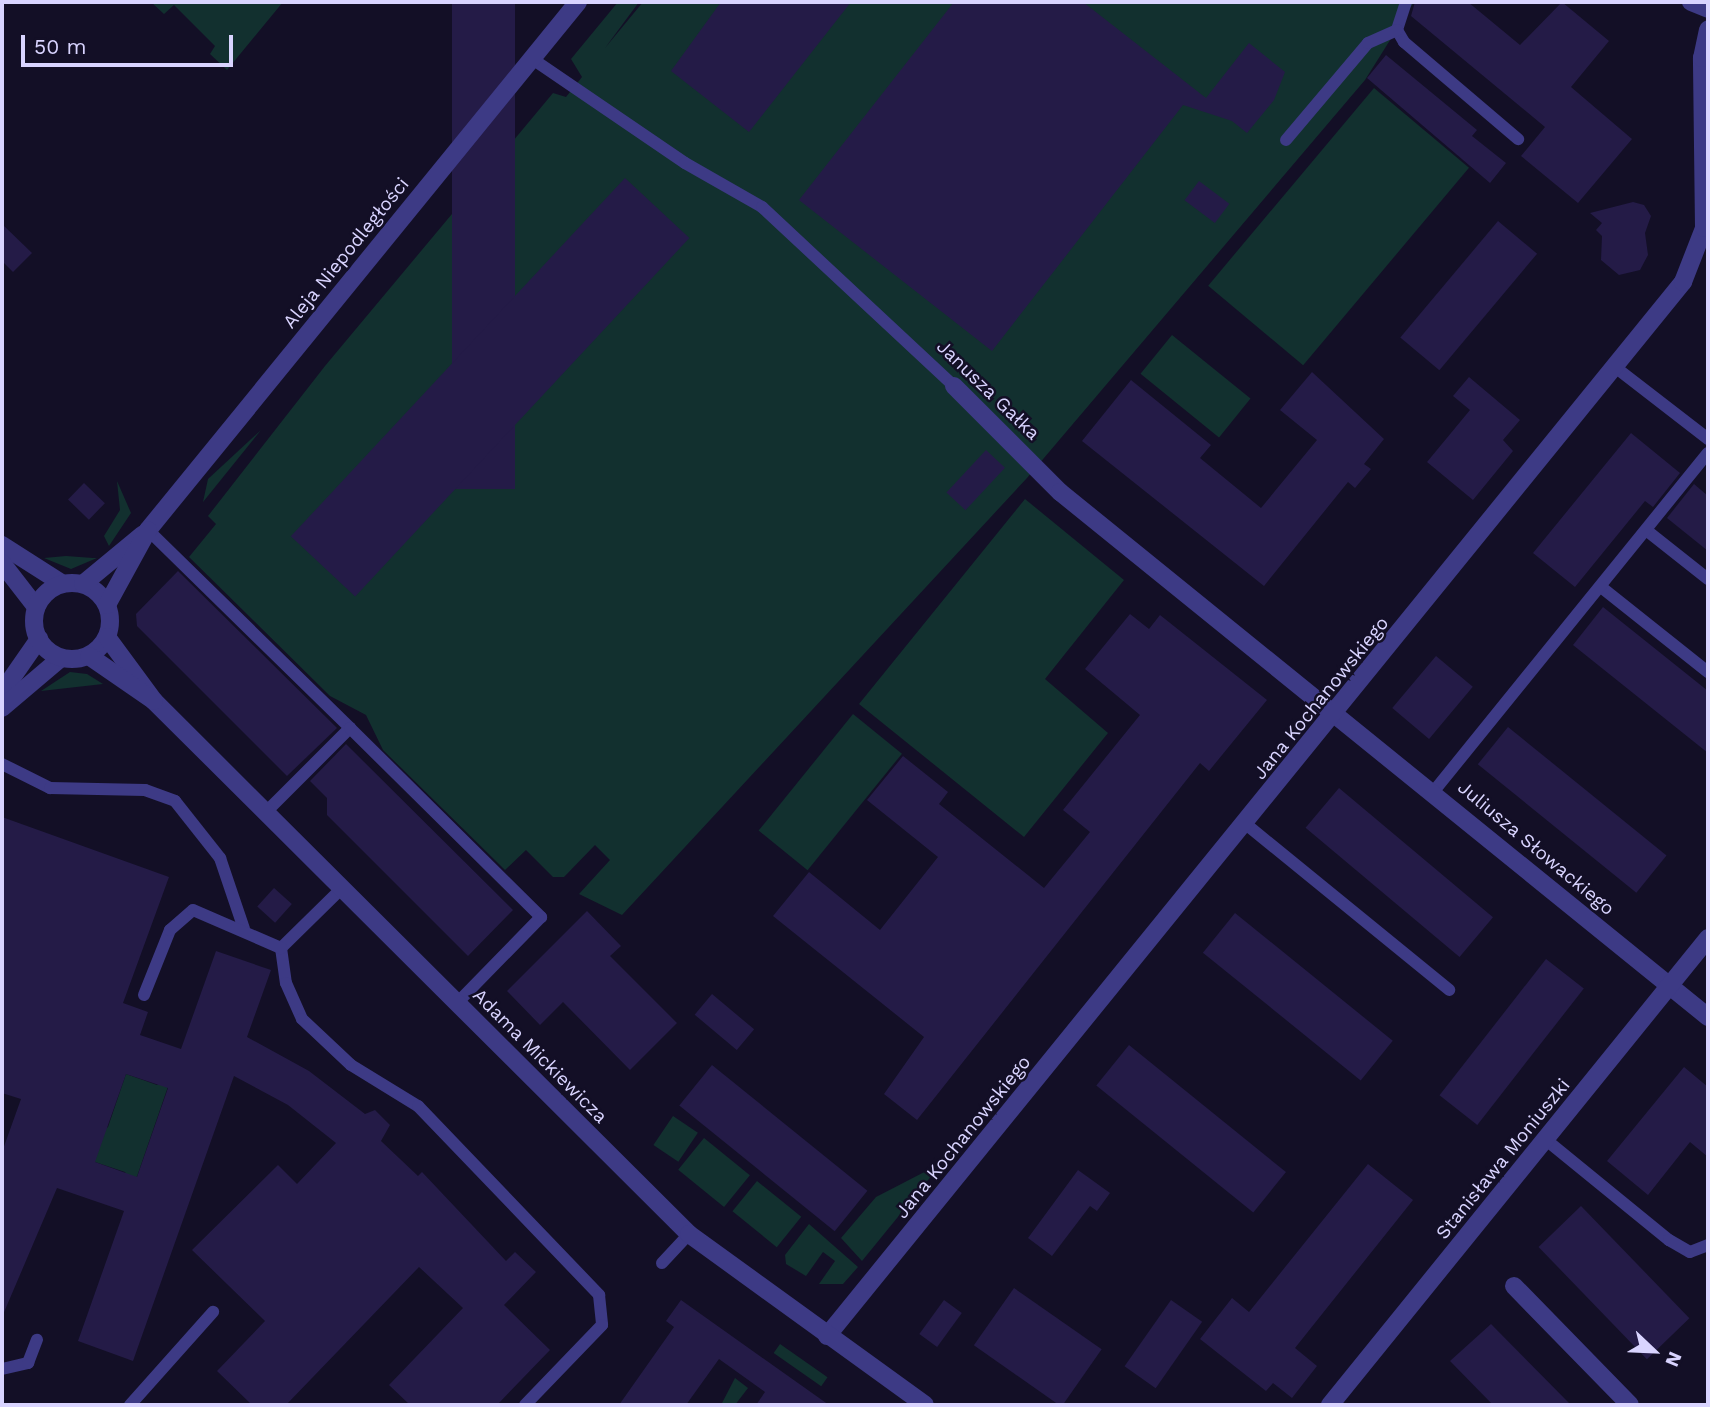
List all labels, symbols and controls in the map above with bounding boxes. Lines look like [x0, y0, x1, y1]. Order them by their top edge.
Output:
scale bar [24, 21, 236, 65]
text: 50 m [34, 34, 86, 59]
street label: Aleja Niepodległości [278, 173, 414, 333]
street label: Janusza Gałka [932, 335, 1044, 445]
street label: Jana Kochanowskiego [1248, 612, 1394, 784]
street label: Juliusza Słowackiego [1453, 776, 1619, 920]
street label: Adama Mickiewicza [468, 984, 612, 1128]
street label: Jana Kochanowskiego [890, 1051, 1036, 1223]
street label: Stanisława Moniuszki [1431, 1074, 1575, 1244]
north arrow [1619, 1316, 1689, 1386]
text: N [1660, 1348, 1687, 1370]

